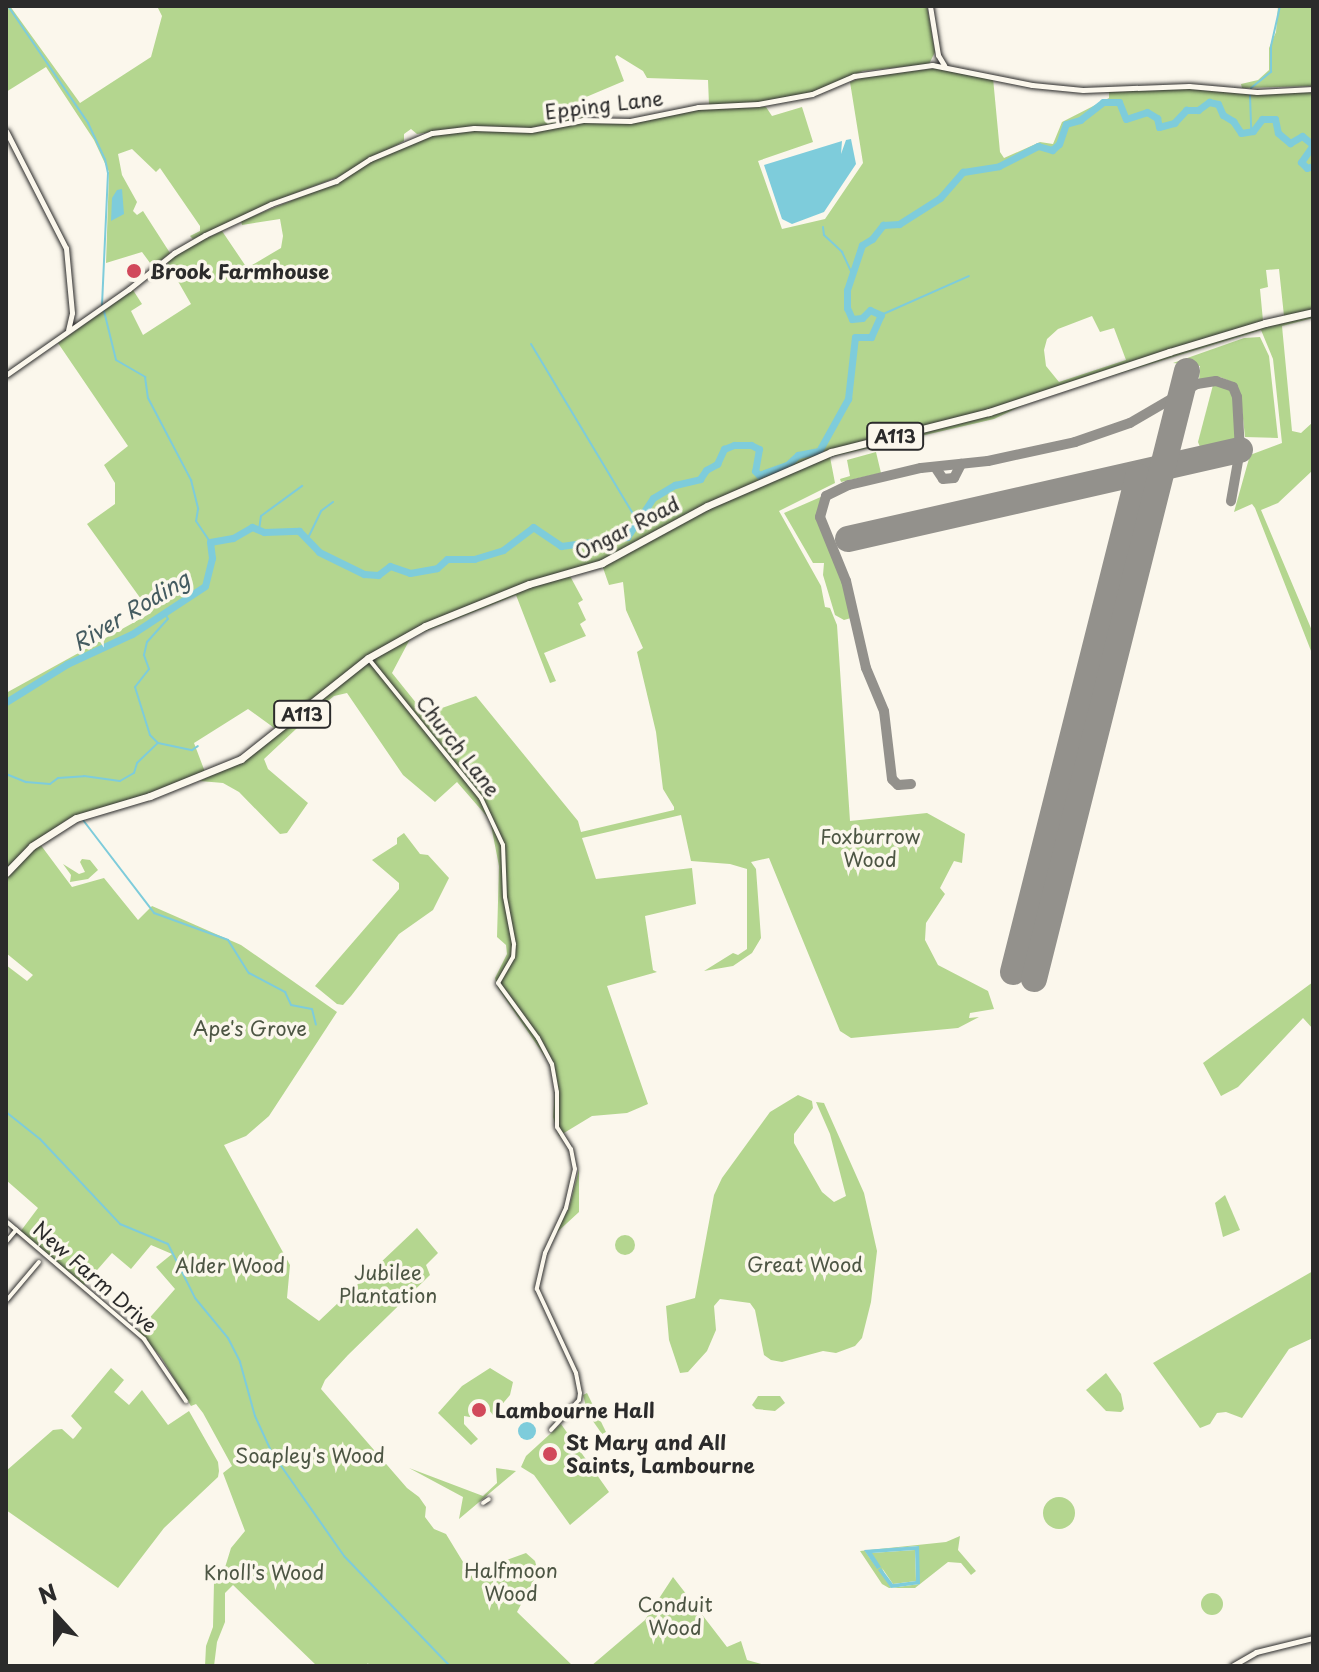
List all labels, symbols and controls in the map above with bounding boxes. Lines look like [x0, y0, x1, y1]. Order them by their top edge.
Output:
street label: Epping Lane [544, 86, 664, 124]
place label: Brook Farmhouse [150, 259, 330, 283]
marker: Brook Farmhouse [125, 262, 143, 280]
road number: A113 [865, 422, 925, 450]
street label: Ongar Road [570, 491, 684, 565]
water label: River Roding [66, 564, 194, 656]
street label: Church Lane [411, 691, 505, 801]
road number: A113 [272, 700, 332, 728]
park label: Foxburrow Wood [820, 824, 920, 871]
park label: Ape's Grove [193, 1016, 307, 1040]
street label: New Farm Drive [28, 1217, 162, 1337]
park label: Great Wood [747, 1252, 863, 1276]
park label: Alder Wood [175, 1253, 285, 1277]
park label: Jubilee Plantation [339, 1261, 437, 1308]
place label: Lambourne Hall [495, 1398, 656, 1422]
marker: Lambourne Hall [470, 1401, 488, 1419]
place label: St Mary and All Saints, Lambourne [566, 1430, 755, 1477]
park label: Soapley's Wood [235, 1443, 385, 1467]
marker: St Mary and All Saints, Lambourne [541, 1445, 559, 1463]
park label: Halfmoon Wood [464, 1558, 558, 1605]
park label: Knoll's Wood [204, 1560, 324, 1584]
text: N [33, 1575, 61, 1612]
north arrow [16, 1576, 96, 1656]
park label: Conduit Wood [637, 1593, 713, 1640]

